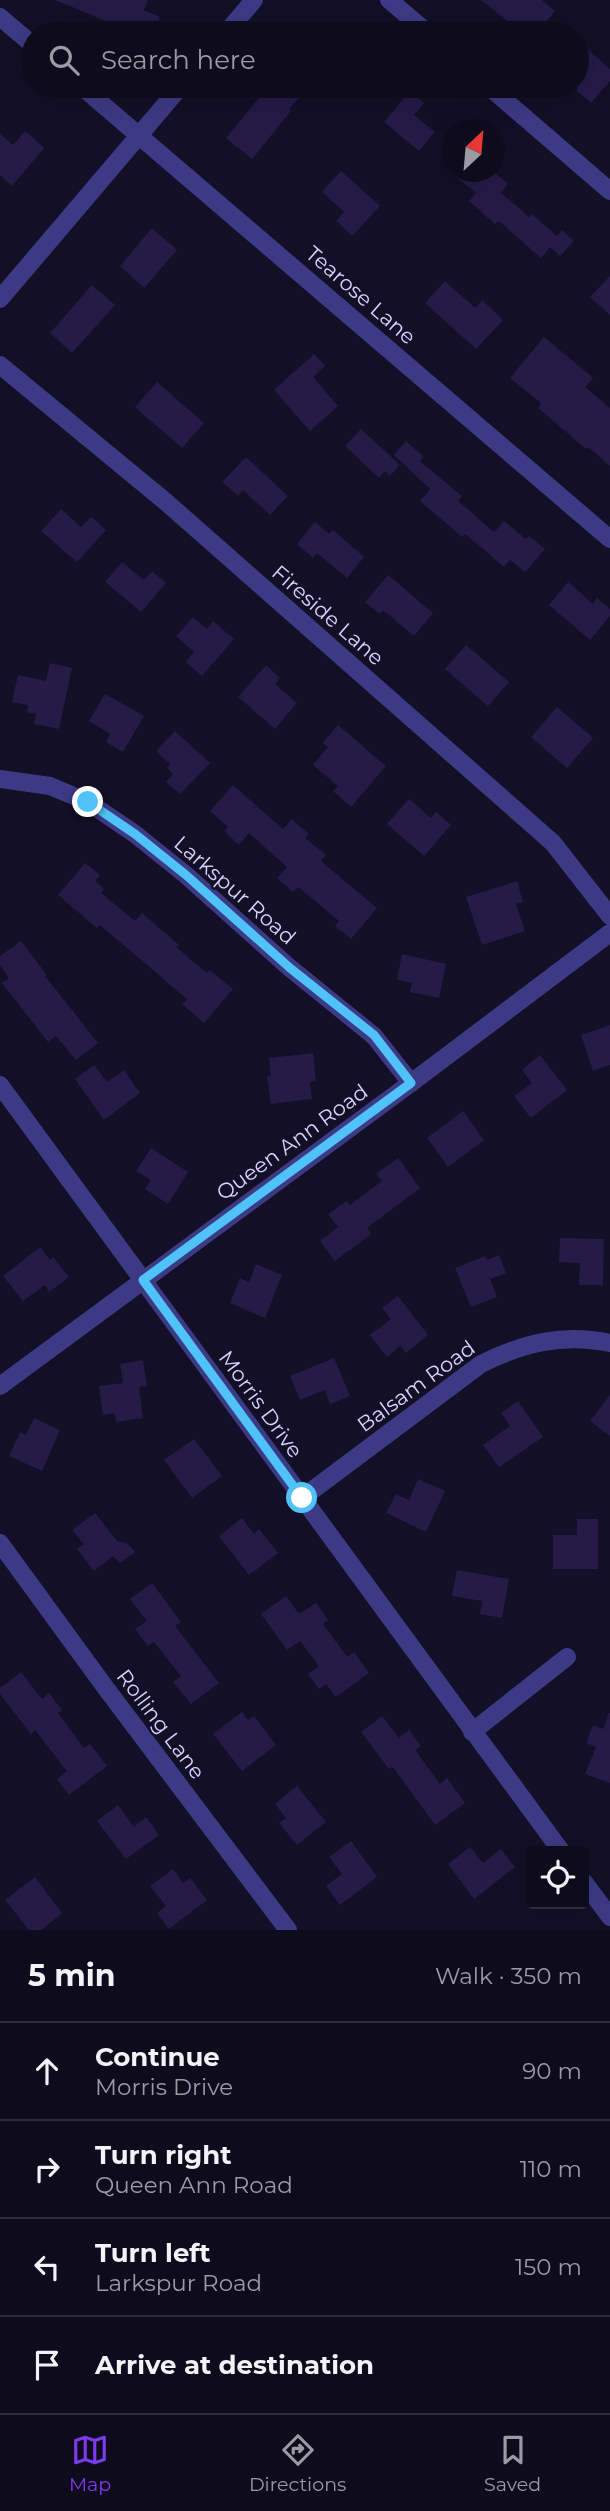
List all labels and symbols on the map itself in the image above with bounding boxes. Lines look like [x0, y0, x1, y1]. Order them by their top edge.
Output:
north arrow [442, 119, 505, 182]
street label: Tearose Lane [301, 241, 421, 349]
street label: Fireside Lane [267, 560, 389, 670]
route end [72, 786, 103, 817]
street label: Larkspur Road [169, 830, 301, 950]
street label: Queen Ann Road [212, 1079, 372, 1205]
street label: Balsam Road [352, 1335, 480, 1437]
street label: Morris Drive [214, 1346, 308, 1462]
route start [286, 1482, 317, 1513]
street label: Rolling Lane [112, 1664, 210, 1784]

